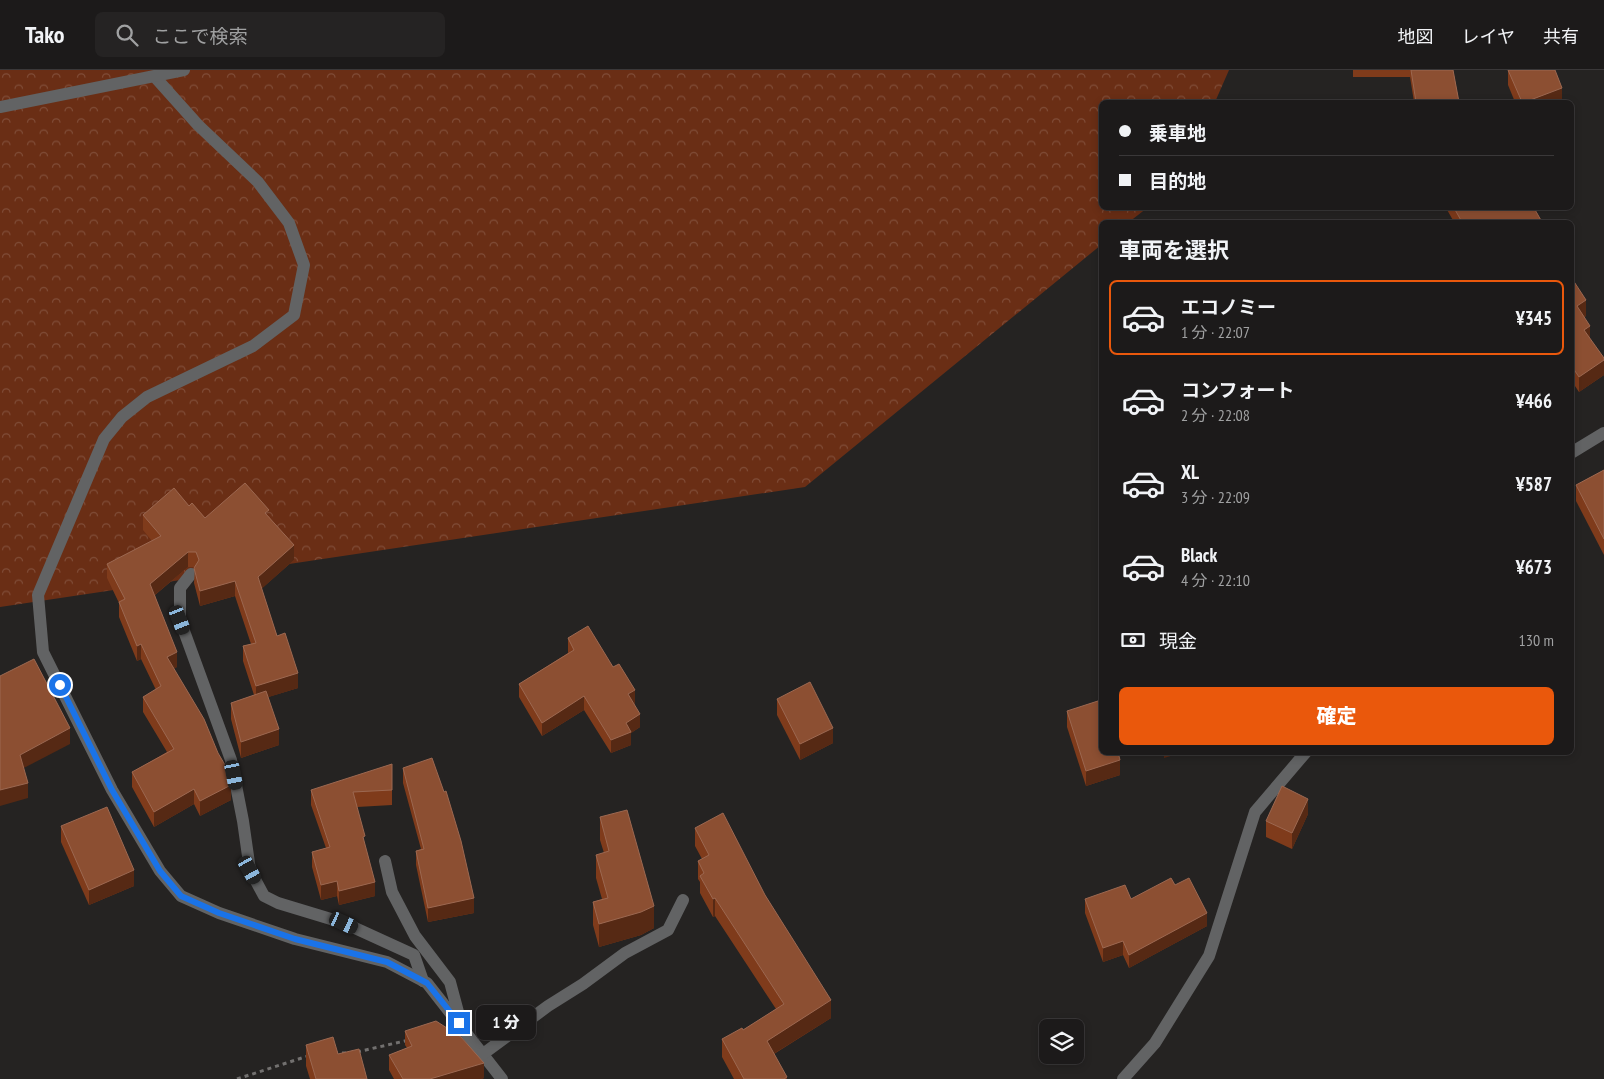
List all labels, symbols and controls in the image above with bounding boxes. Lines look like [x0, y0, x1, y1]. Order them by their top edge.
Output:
search box [95, 12, 445, 57]
text: Tako [25, 19, 65, 50]
icon: search [113, 21, 141, 49]
text: ここで検索 [153, 24, 248, 48]
text: 地図 [1398, 25, 1434, 48]
text: レイヤ [1462, 25, 1515, 48]
text: 共有 [1543, 25, 1579, 48]
text: 乗車地 [1149, 121, 1206, 145]
text: 目的地 [1149, 169, 1206, 193]
text: 車両を選択 [1119, 236, 1229, 264]
icon: car [1121, 295, 1166, 340]
text: エコノミー [1181, 295, 1276, 319]
text: ¥345 [1516, 306, 1552, 330]
text: 1 分 · 22:07 [1181, 322, 1250, 342]
icon: car [1121, 378, 1166, 423]
text: コンフォート [1181, 378, 1294, 402]
text: ¥466 [1516, 389, 1552, 413]
text: 2 分 · 22:08 [1181, 405, 1250, 425]
text: XL [1181, 460, 1199, 484]
icon: car [1121, 461, 1166, 506]
text: ¥587 [1516, 472, 1552, 496]
text: 3 分 · 22:09 [1181, 487, 1250, 507]
text: Black [1181, 543, 1217, 567]
icon: car [1121, 544, 1166, 589]
text: ¥673 [1516, 555, 1552, 579]
text: 4 分 · 22:10 [1181, 570, 1250, 590]
car [167, 603, 192, 637]
icon: cash [1119, 626, 1147, 654]
text: 現金 [1159, 629, 1197, 653]
text: 130 m [1519, 630, 1554, 650]
route start [49, 674, 71, 696]
button: 確定 [1119, 687, 1554, 745]
car [223, 759, 244, 791]
car [236, 853, 263, 887]
car [327, 910, 360, 936]
callout: 1 分 [476, 1006, 536, 1040]
route end [448, 1012, 470, 1034]
text: 1 分 [493, 1012, 519, 1032]
map controls [1039, 1019, 1084, 1064]
button: layers [1039, 1019, 1084, 1064]

